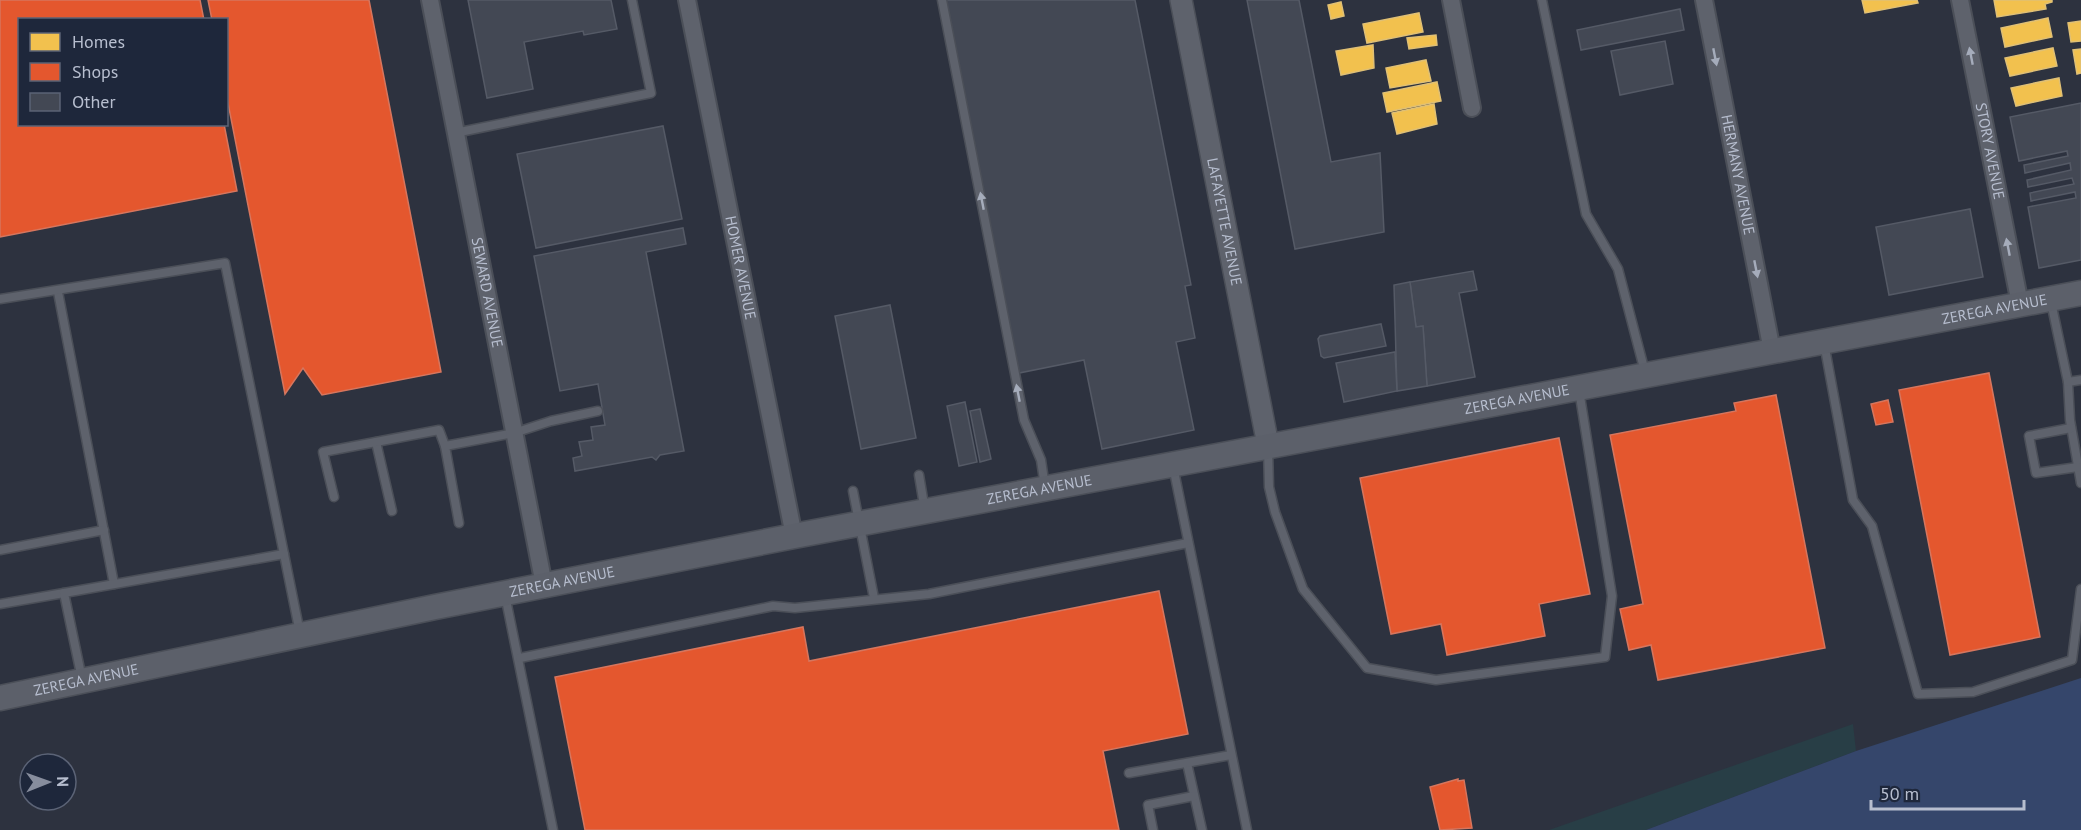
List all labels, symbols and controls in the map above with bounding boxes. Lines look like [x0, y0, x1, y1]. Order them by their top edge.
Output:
legend [18, 18, 228, 126]
text: Homes [72, 30, 125, 53]
one-way arrow [1966, 46, 1975, 65]
one-way arrow [1711, 48, 1720, 67]
text: Shops [72, 60, 118, 83]
text: Other [72, 90, 116, 113]
street label: STORY AVENUE [1971, 101, 2009, 201]
street label: HERMANY AVENUE [1717, 113, 1759, 236]
street label: LAFAYETTE AVENUE [1203, 156, 1247, 287]
one-way arrow [977, 191, 986, 210]
street label: HOMER AVENUE [721, 214, 761, 321]
street label: SEWARD AVENUE [467, 236, 507, 349]
one-way arrow [2003, 237, 2012, 256]
one-way arrow [1752, 260, 1761, 279]
street label: ZEREGA AVENUE [1940, 290, 2049, 328]
street label: ZEREGA AVENUE [1463, 380, 1571, 418]
one-way arrow [1013, 383, 1022, 402]
street label: ZEREGA AVENUE [985, 470, 1093, 508]
street label: ZEREGA AVENUE [508, 562, 616, 601]
street label: ZEREGA AVENUE [32, 659, 140, 700]
north arrow [18, 752, 78, 812]
scale bar [1871, 773, 2024, 811]
text: N [53, 776, 73, 787]
text: 50 m [1880, 782, 1919, 805]

